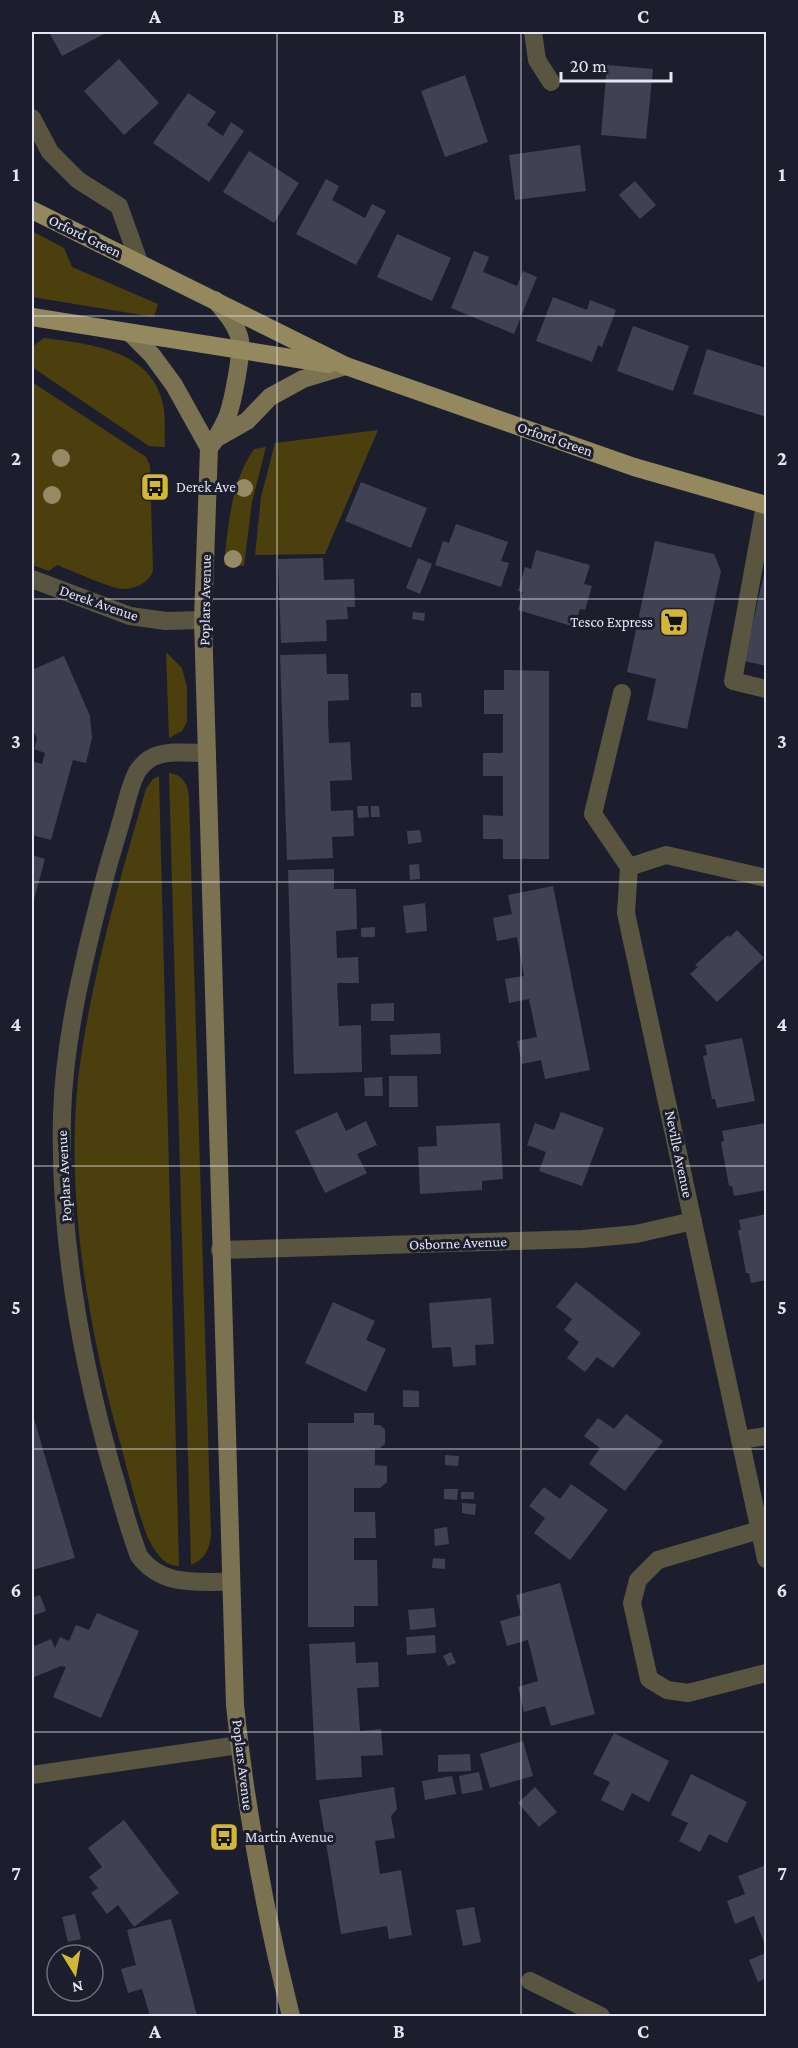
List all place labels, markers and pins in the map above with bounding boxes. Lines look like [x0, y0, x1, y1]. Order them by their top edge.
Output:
bus stop icon: Derek Ave [139, 471, 171, 503]
place label: Derek Ave [176, 479, 236, 495]
supermarket icon: Tesco Express [658, 606, 690, 638]
place label: Tesco Express [570, 614, 653, 631]
bus stop icon: Martin Avenue [208, 1821, 240, 1853]
place label: Martin Avenue [245, 1829, 334, 1845]

